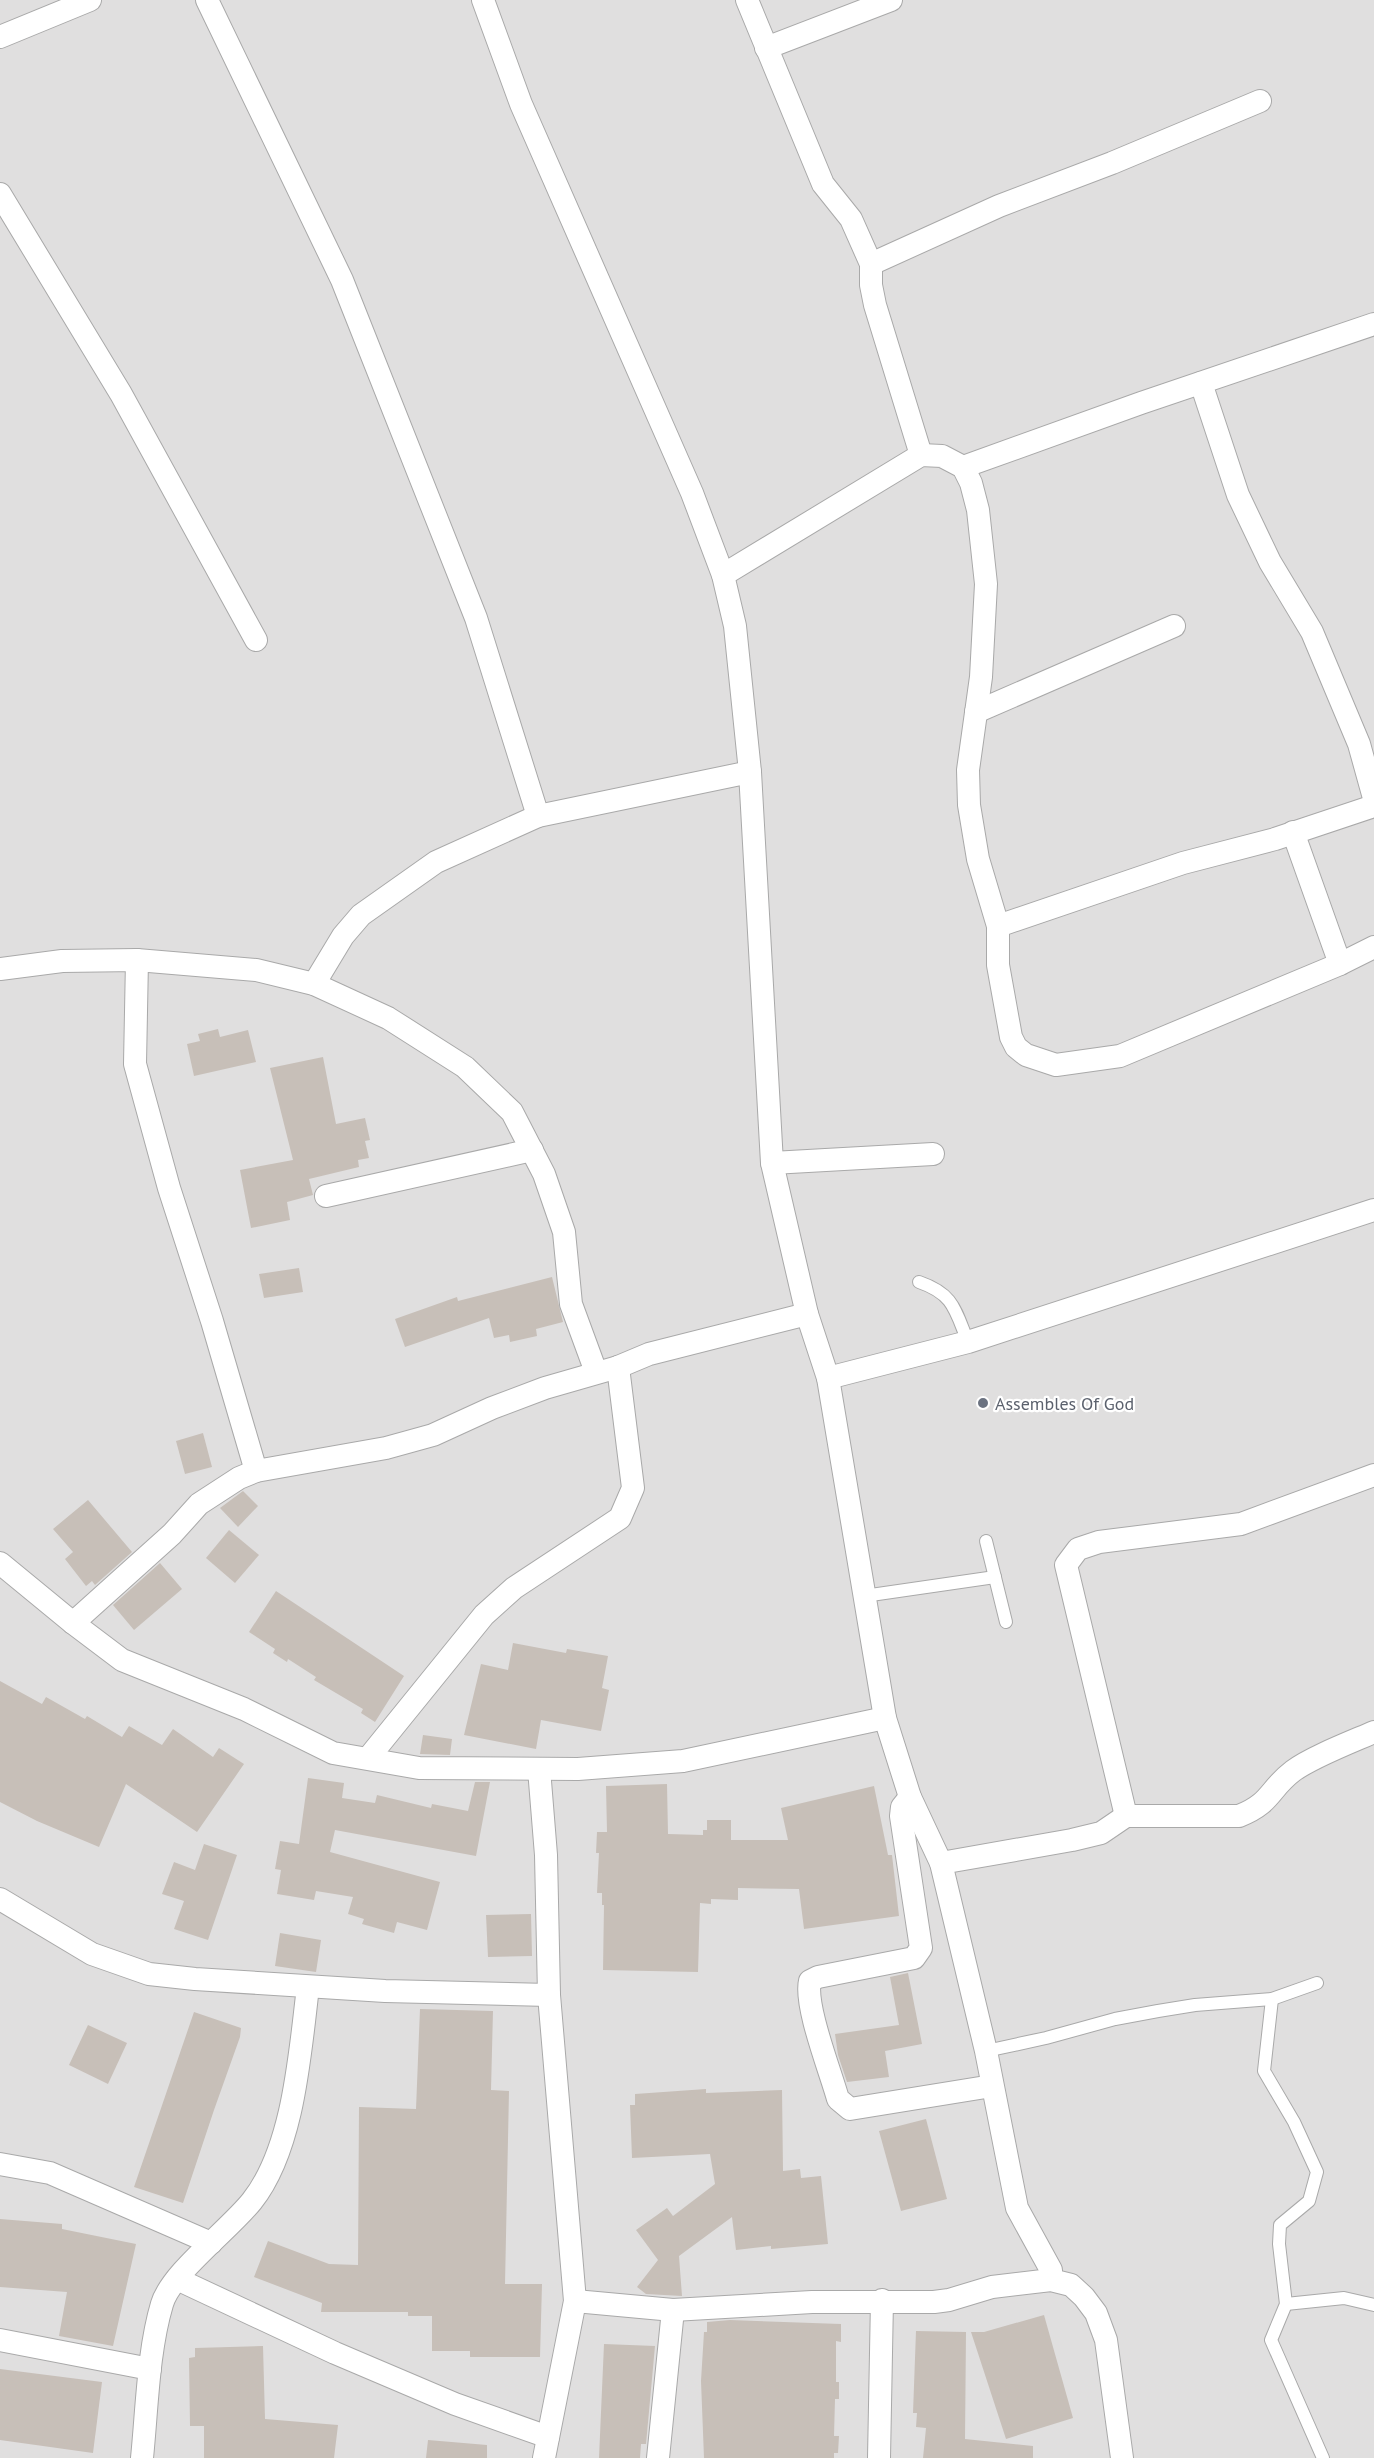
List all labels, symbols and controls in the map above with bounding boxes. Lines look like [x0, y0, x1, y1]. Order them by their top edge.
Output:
place label: Assembles Of God [995, 1392, 1134, 1415]
marker: Assembles Of God [976, 1396, 990, 1410]

